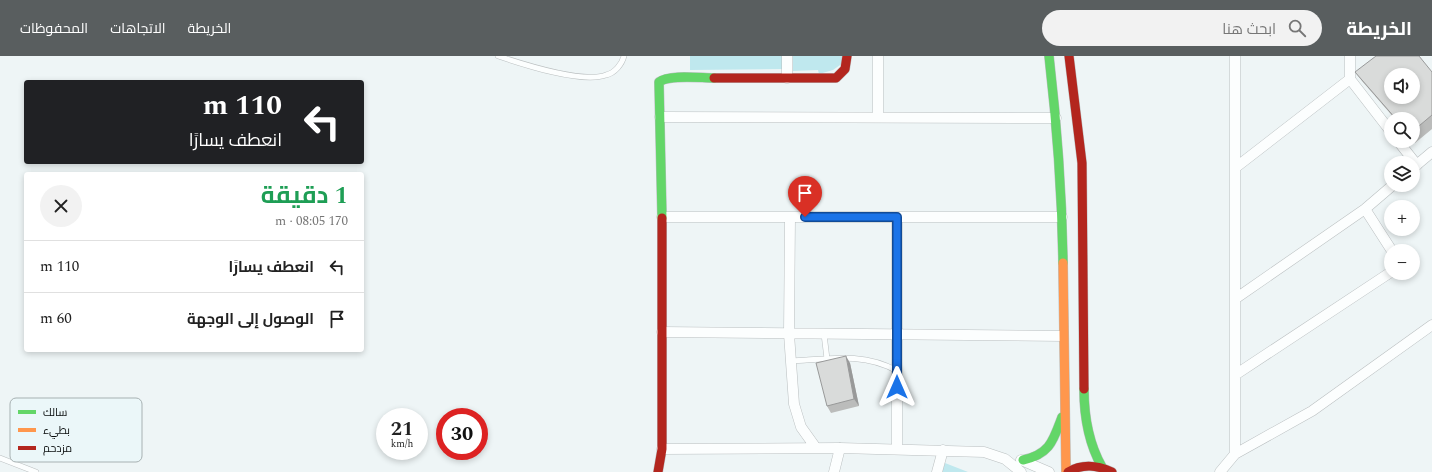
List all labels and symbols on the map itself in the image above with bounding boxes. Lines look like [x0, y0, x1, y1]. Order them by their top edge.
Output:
pin [788, 176, 822, 217]
position arrow [876, 366, 918, 408]
legend [10, 398, 142, 462]
text: سالك [43, 404, 67, 421]
speed limit sign: 30 [436, 408, 488, 460]
text: بطيء [43, 422, 70, 439]
text: مزدحم [43, 440, 72, 457]

